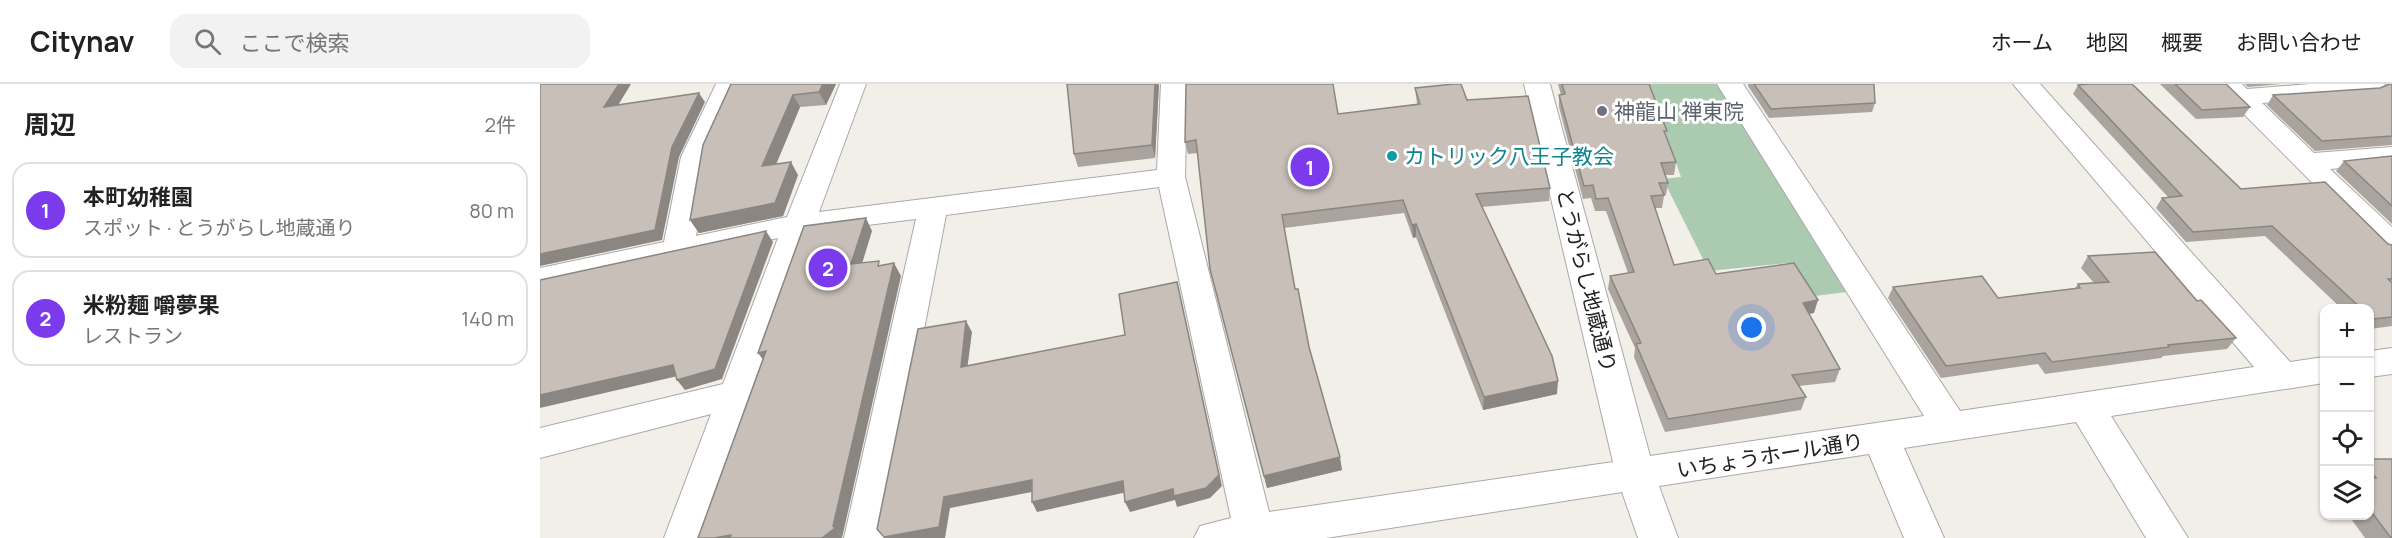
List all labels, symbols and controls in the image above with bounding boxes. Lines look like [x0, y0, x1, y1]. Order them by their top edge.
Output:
search box [170, 14, 590, 68]
text: Citynav [30, 22, 134, 60]
icon: search [191, 25, 224, 58]
text: ここで検索 [239, 28, 349, 58]
text: ホーム [1991, 28, 2053, 56]
text: 地図 [2086, 28, 2128, 56]
text: 概要 [2161, 28, 2203, 56]
text: お問い合わせ [2236, 28, 2362, 56]
place label: 神龍山 禅東院 [1614, 97, 1744, 125]
marker: 神龍山 禅東院 [1595, 104, 1609, 118]
text: 周辺 [24, 106, 76, 142]
text: 2件 [485, 111, 516, 138]
place label: カトリック八王子教会 [1404, 142, 1614, 170]
pin: 1 [1290, 144, 1330, 190]
marker: カトリック八王子教会 [1385, 149, 1399, 163]
text: 本町幼稚園 [83, 182, 193, 212]
street label: とうがらし地蔵通り [1551, 185, 1623, 375]
text: 1 [41, 197, 50, 224]
text: 80 m [469, 197, 514, 224]
text: スポット · とうがらし地蔵通り [83, 214, 356, 241]
pin: 2 [808, 246, 848, 291]
text: 米粉麺 嚼夢果 [83, 290, 219, 320]
map controls [2320, 304, 2374, 520]
button: + [2320, 304, 2374, 358]
text: 2 [40, 305, 51, 332]
text: 140 m [461, 305, 514, 332]
your location [1737, 313, 1766, 342]
text: レストラン [83, 322, 183, 349]
button: − [2320, 358, 2374, 412]
button: locate [2320, 412, 2374, 466]
street label: いちょうホール通り [1674, 426, 1866, 484]
button: layers [2320, 466, 2374, 520]

